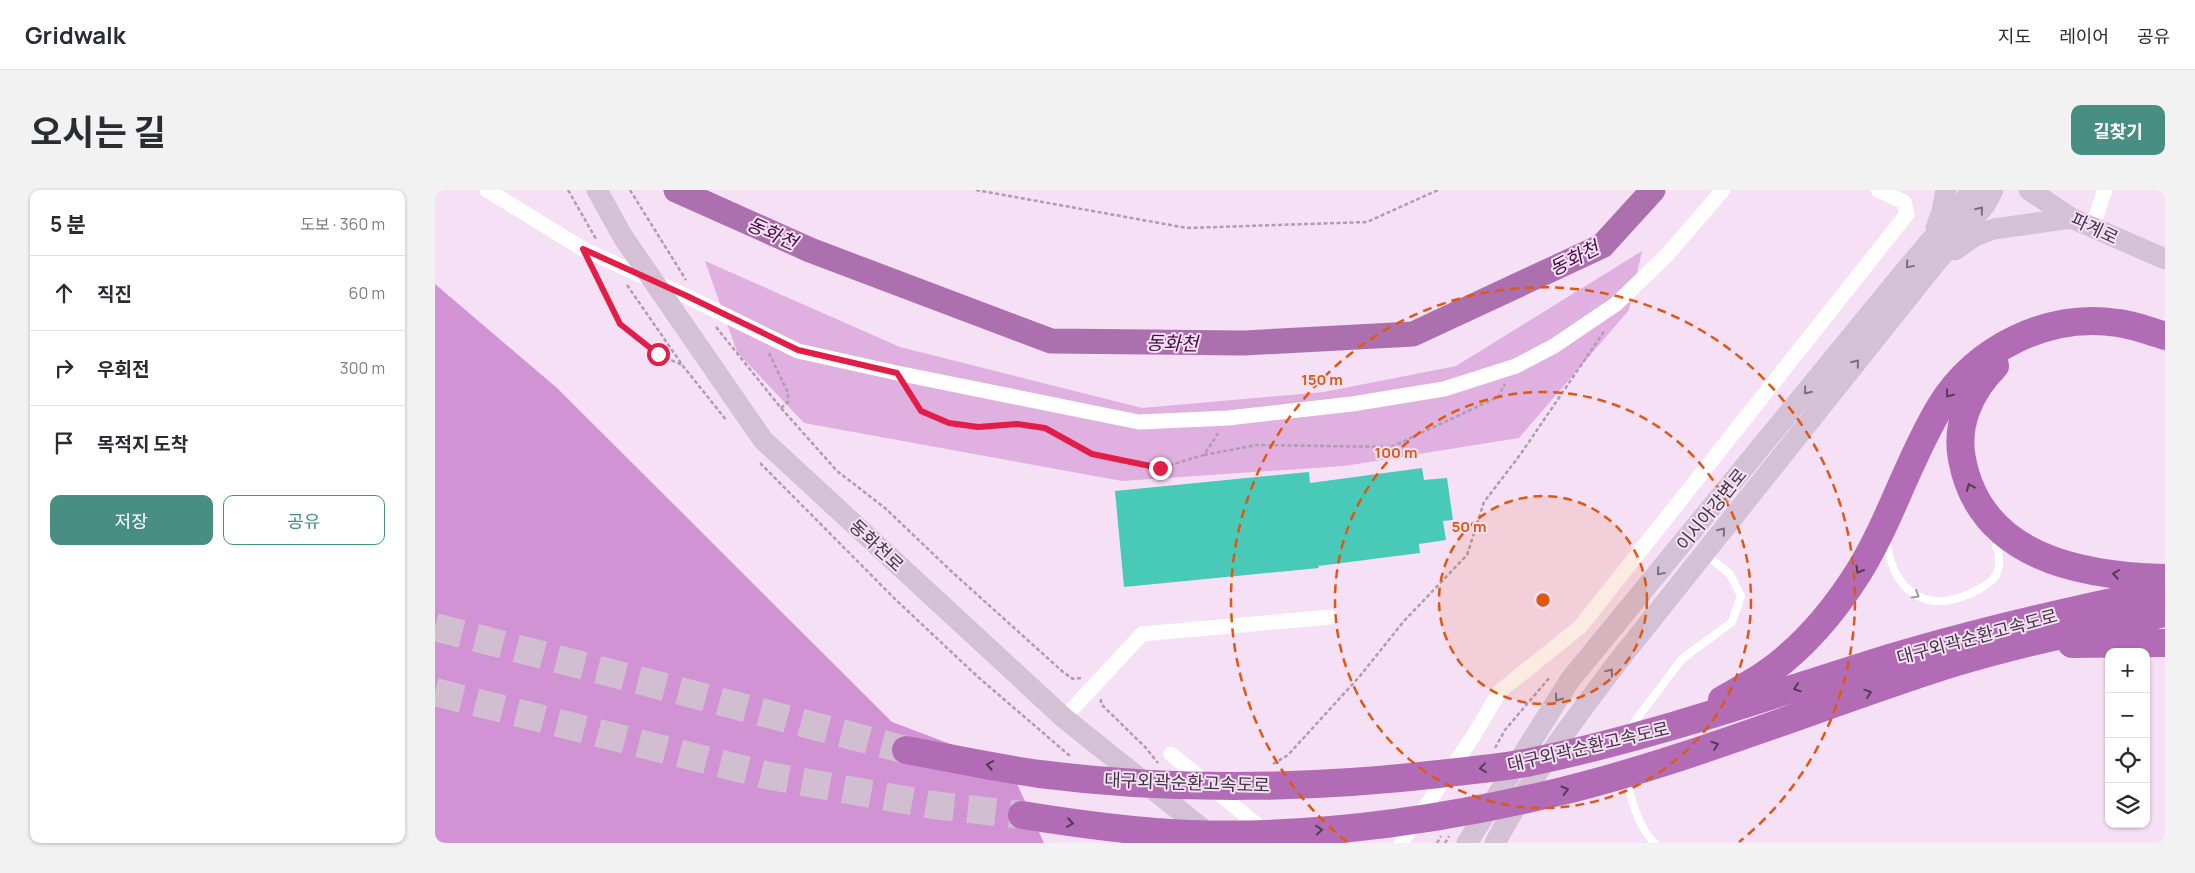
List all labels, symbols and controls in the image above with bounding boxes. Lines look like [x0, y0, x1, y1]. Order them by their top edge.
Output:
text: Gridwalk [25, 18, 126, 51]
text: 지도 [1998, 24, 2031, 48]
text: 레이어 [2059, 24, 2109, 48]
text: 공유 [2137, 24, 2170, 48]
button: 길찾기 [2071, 105, 2165, 155]
text: 오시는 길 [30, 108, 166, 156]
one-way arrow [1975, 206, 1984, 215]
street label: 파계로 [2067, 207, 2123, 249]
text: 5 분 [50, 210, 86, 238]
water label: 동화천 [743, 210, 803, 256]
text: 도보 · 360 m [300, 213, 385, 235]
water label: 동화천 [1545, 234, 1605, 281]
one-way arrow [1906, 260, 1915, 269]
icon: ahead [50, 279, 78, 307]
text: 직진 [97, 281, 132, 307]
text: 60 m [349, 282, 385, 304]
water label: 동화천 [1146, 330, 1200, 356]
route start [647, 343, 670, 366]
icon: right [50, 354, 78, 382]
text: 우회전 [97, 356, 149, 382]
text: 300 m [340, 357, 385, 379]
one-way arrow [1851, 360, 1859, 369]
text: 150 m [1301, 369, 1343, 390]
one-way arrow [1803, 386, 1812, 395]
one-way arrow [1947, 388, 1955, 397]
icon: arrive [50, 429, 78, 457]
text: 목적지 도착 [97, 431, 188, 457]
text: 100 m [1375, 442, 1417, 463]
route end [1149, 457, 1172, 480]
street label: 이시아강변로 [1670, 463, 1752, 555]
one-way arrow [1965, 483, 1976, 492]
button: 저장 [50, 495, 213, 545]
button: 공유 [223, 495, 385, 545]
street label: 동화천로 [845, 514, 909, 576]
text: 50 m [1451, 516, 1487, 537]
one-way arrow [1717, 528, 1725, 537]
one-way arrow [1856, 564, 1866, 573]
one-way arrow [1656, 566, 1665, 575]
one-way arrow [2112, 570, 2121, 580]
one-way arrow [1910, 588, 1919, 598]
centre of rings [1534, 591, 1552, 609]
street label: 대구외곽순환고속도로 [1894, 603, 2060, 669]
map controls [2105, 648, 2150, 828]
button: + [2105, 648, 2150, 693]
one-way arrow [1604, 668, 1613, 678]
one-way arrow [1793, 682, 1801, 692]
one-way arrow [1864, 689, 1872, 699]
one-way arrow [1555, 692, 1564, 702]
button: − [2105, 693, 2150, 738]
street label: 대구외곽순환고속도로 [1505, 716, 1671, 776]
button: locate [2105, 738, 2150, 783]
one-way arrow [1710, 741, 1718, 751]
one-way arrow [986, 761, 995, 771]
one-way arrow [1479, 762, 1487, 773]
street label: 대구외곽순환고속도로 [1104, 767, 1270, 797]
button: layers [2105, 783, 2150, 828]
one-way arrow [1561, 785, 1570, 796]
one-way arrow [1065, 817, 1074, 827]
one-way arrow [1315, 824, 1323, 835]

